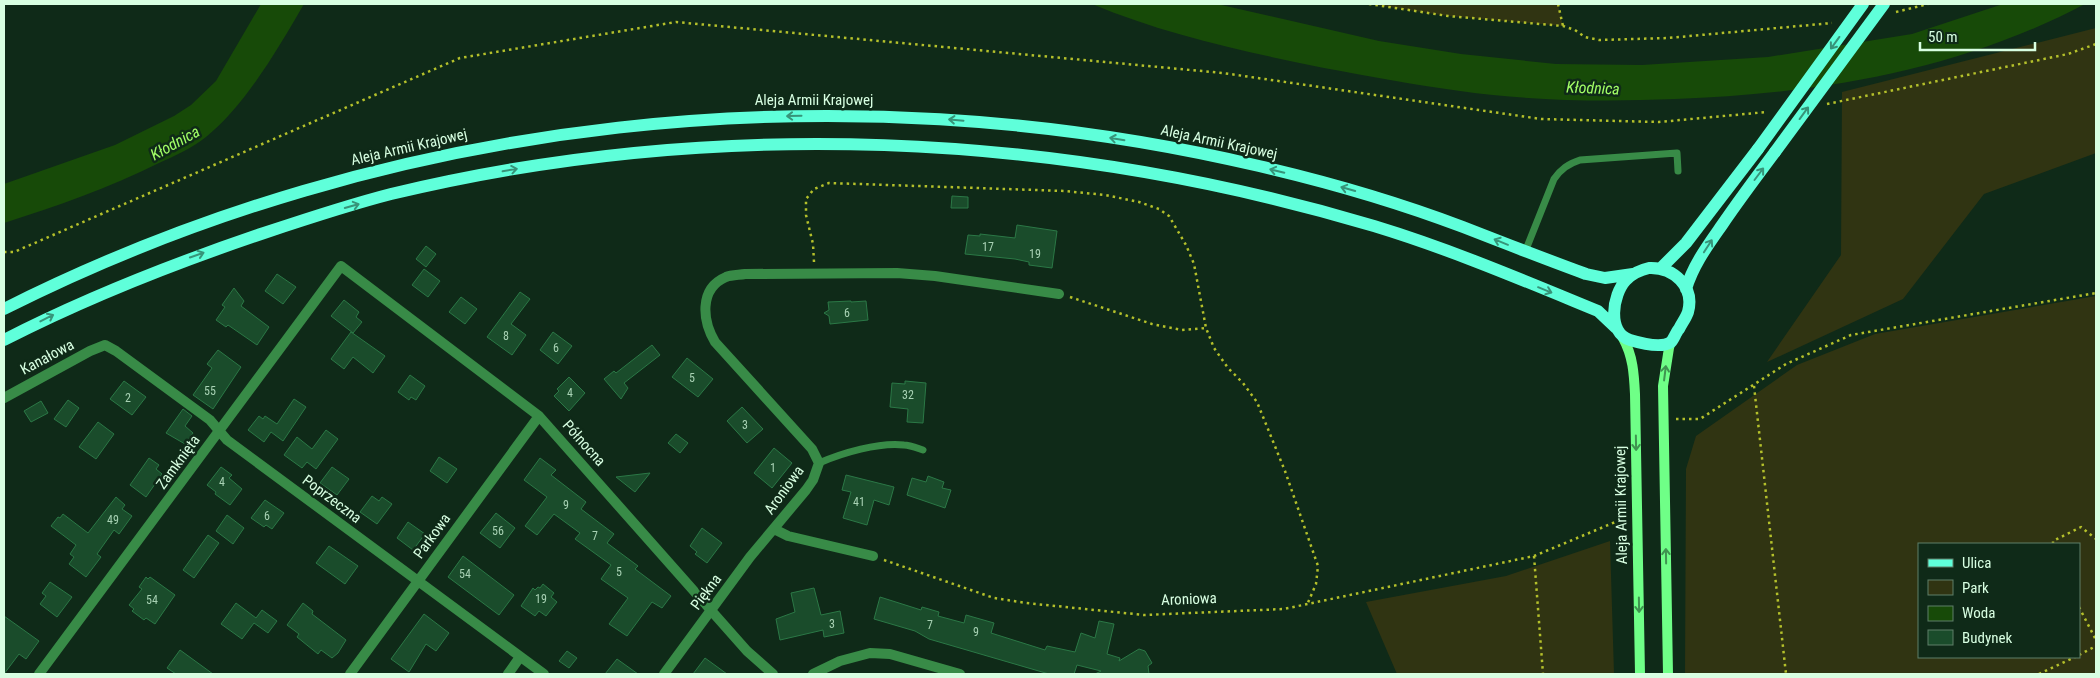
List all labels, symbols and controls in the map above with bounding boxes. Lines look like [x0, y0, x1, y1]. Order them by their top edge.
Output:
scale bar [1920, 20, 2035, 52]
text: 50 m [1928, 28, 1958, 46]
one-way arrow [1830, 36, 1840, 50]
water label: Kłodnica [1566, 78, 1620, 98]
street label: Aleja Armii Krajowej [755, 91, 873, 109]
one-way arrow [1799, 106, 1809, 120]
one-way arrow [786, 111, 802, 121]
one-way arrow [948, 115, 964, 124]
street label: Aleja Armii Krajowej [1159, 121, 1279, 163]
water label: Kłodnica [147, 122, 203, 164]
street label: Aleja Armii Krajowej [349, 125, 469, 169]
one-way arrow [1110, 134, 1126, 144]
one-way arrow [502, 165, 518, 175]
one-way arrow [1269, 165, 1285, 175]
one-way arrow [1754, 167, 1764, 181]
one-way arrow [1340, 184, 1356, 194]
one-way arrow [343, 200, 359, 210]
one-way arrow [1494, 237, 1509, 247]
one-way arrow [1703, 239, 1713, 253]
house number: 17 [982, 240, 994, 254]
house number: 19 [1029, 247, 1041, 261]
one-way arrow [189, 250, 204, 259]
one-way arrow [1537, 285, 1552, 295]
house number: 6 [844, 306, 850, 320]
one-way arrow [39, 313, 54, 322]
house number: 8 [503, 329, 509, 343]
street label: Kanałowa [17, 335, 77, 379]
house number: 6 [553, 341, 559, 355]
one-way arrow [1660, 366, 1670, 382]
house number: 5 [689, 371, 695, 385]
house number: 55 [204, 384, 216, 398]
house number: 4 [567, 386, 573, 400]
house number: 32 [902, 388, 914, 402]
house number: 2 [125, 391, 131, 405]
street label: Północna [559, 416, 609, 470]
house number: 3 [742, 418, 748, 432]
street label: Zamknięta [152, 431, 204, 493]
one-way arrow [1631, 434, 1641, 451]
street label: Aleja Armii Krajowej [1611, 446, 1631, 564]
house number: 1 [770, 461, 776, 475]
street label: Aroniowa [760, 462, 808, 518]
street label: Poprzeczna [299, 471, 365, 527]
house number: 4 [219, 475, 225, 489]
house number: 41 [853, 495, 865, 509]
house number: 9 [563, 498, 569, 512]
house number: 6 [264, 509, 270, 523]
street label: Parkowa [410, 510, 454, 562]
house number: 49 [107, 513, 119, 527]
house number: 56 [492, 524, 504, 538]
house number: 7 [592, 529, 598, 543]
legend [1918, 543, 2080, 658]
one-way arrow [1661, 548, 1671, 564]
text: Ulica [1962, 554, 1991, 572]
house number: 5 [616, 565, 622, 579]
house number: 54 [459, 567, 471, 581]
street label: Piękna [687, 571, 725, 613]
text: Park [1962, 579, 1989, 597]
street label: Aroniowa [1161, 589, 1217, 609]
house number: 19 [535, 592, 547, 606]
house number: 54 [146, 593, 158, 607]
one-way arrow [1634, 597, 1644, 613]
text: Woda [1962, 604, 1995, 622]
house number: 3 [829, 617, 835, 631]
house number: 7 [927, 618, 933, 632]
house number: 9 [973, 625, 979, 639]
text: Budynek [1962, 629, 2012, 647]

